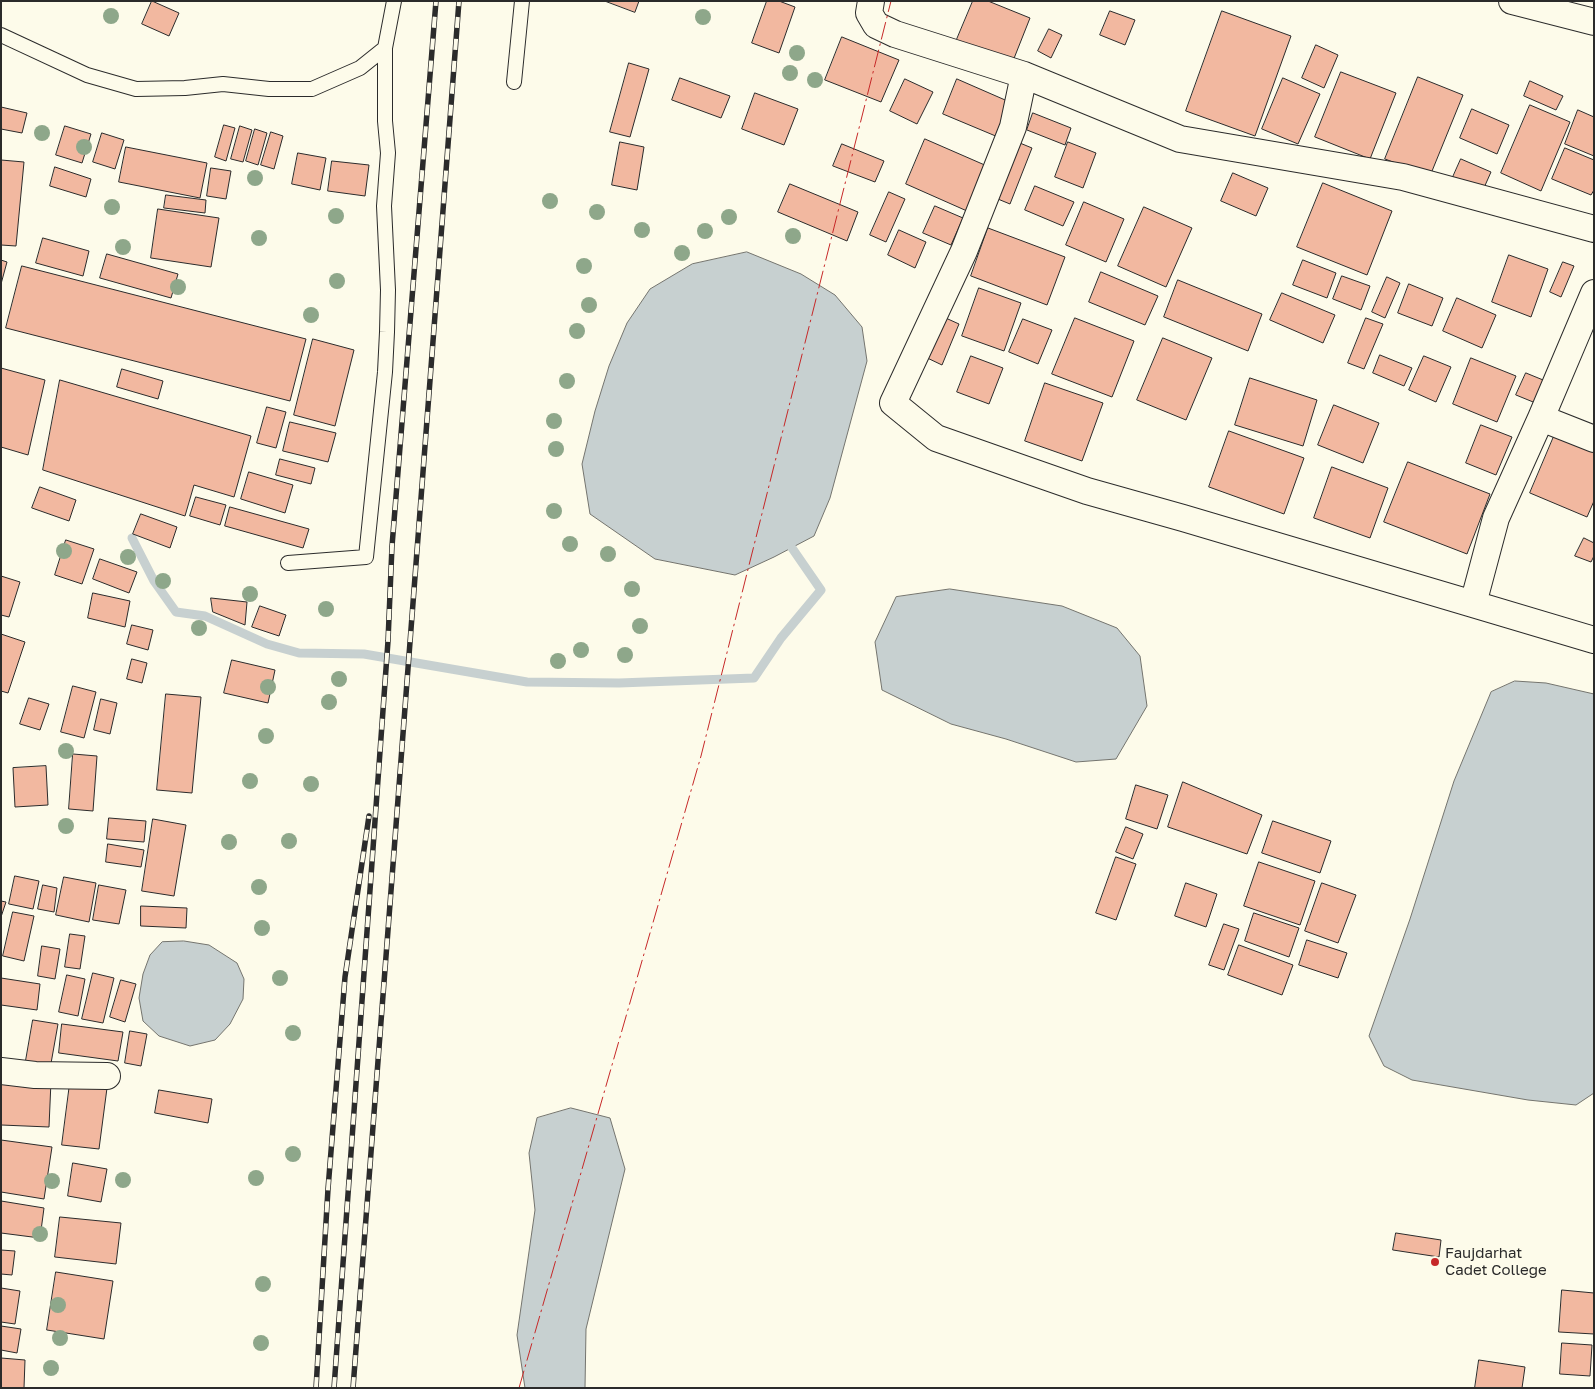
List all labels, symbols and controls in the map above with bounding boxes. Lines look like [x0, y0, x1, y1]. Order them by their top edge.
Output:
place label: Faujdarhat Cadet College [1445, 1244, 1547, 1279]
marker: Faujdarhat Cadet College [1429, 1256, 1441, 1268]

